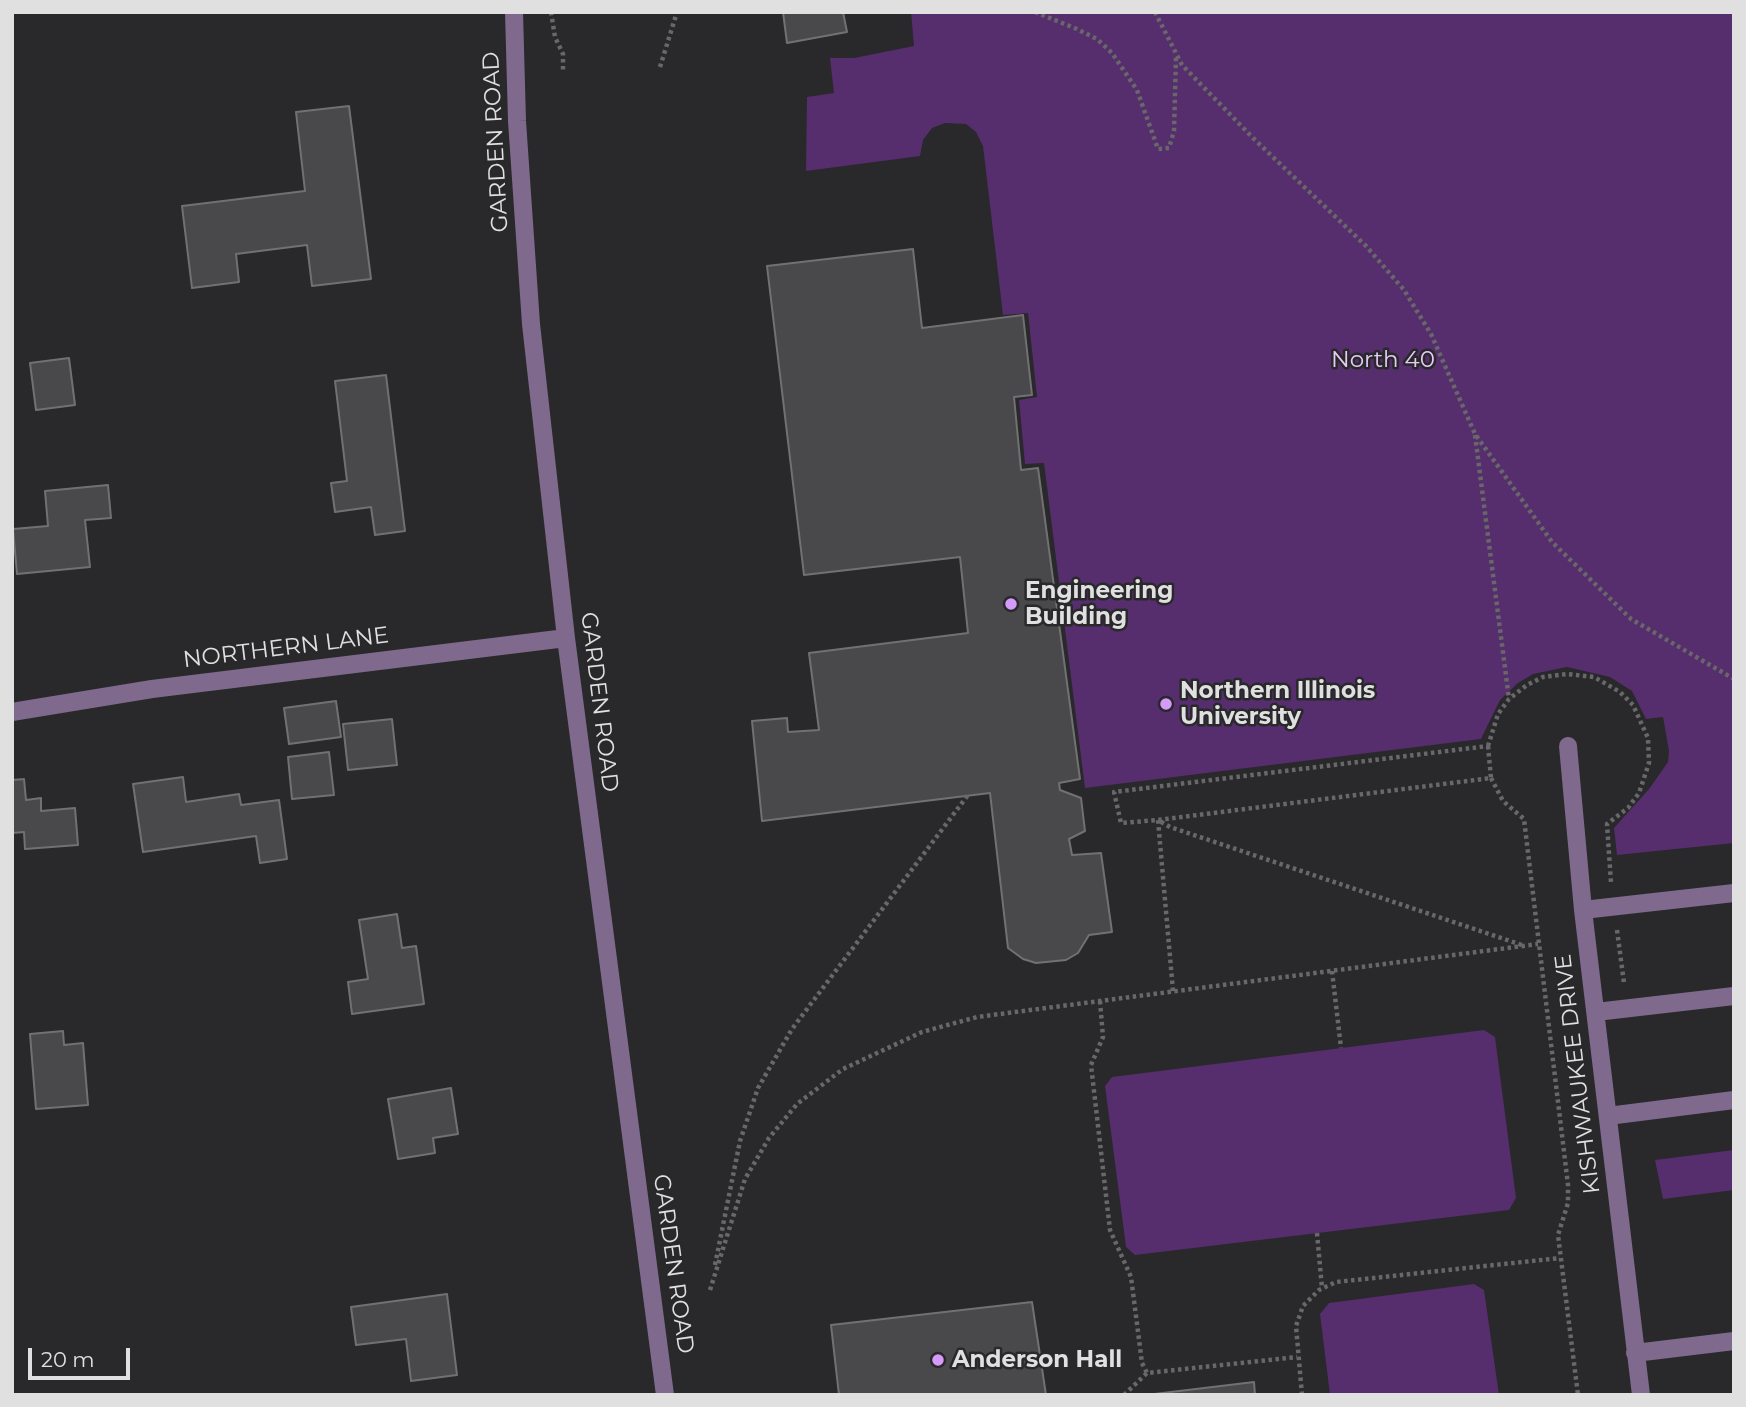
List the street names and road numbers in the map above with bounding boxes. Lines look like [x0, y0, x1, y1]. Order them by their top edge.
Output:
street label: GARDEN ROAD [477, 51, 515, 233]
street label: GARDEN ROAD [574, 610, 624, 794]
street label: NORTHERN LANE [182, 622, 390, 674]
street label: KISHWAUKEE DRIVE [1550, 953, 1606, 1195]
street label: GARDEN ROAD [647, 1172, 699, 1356]

